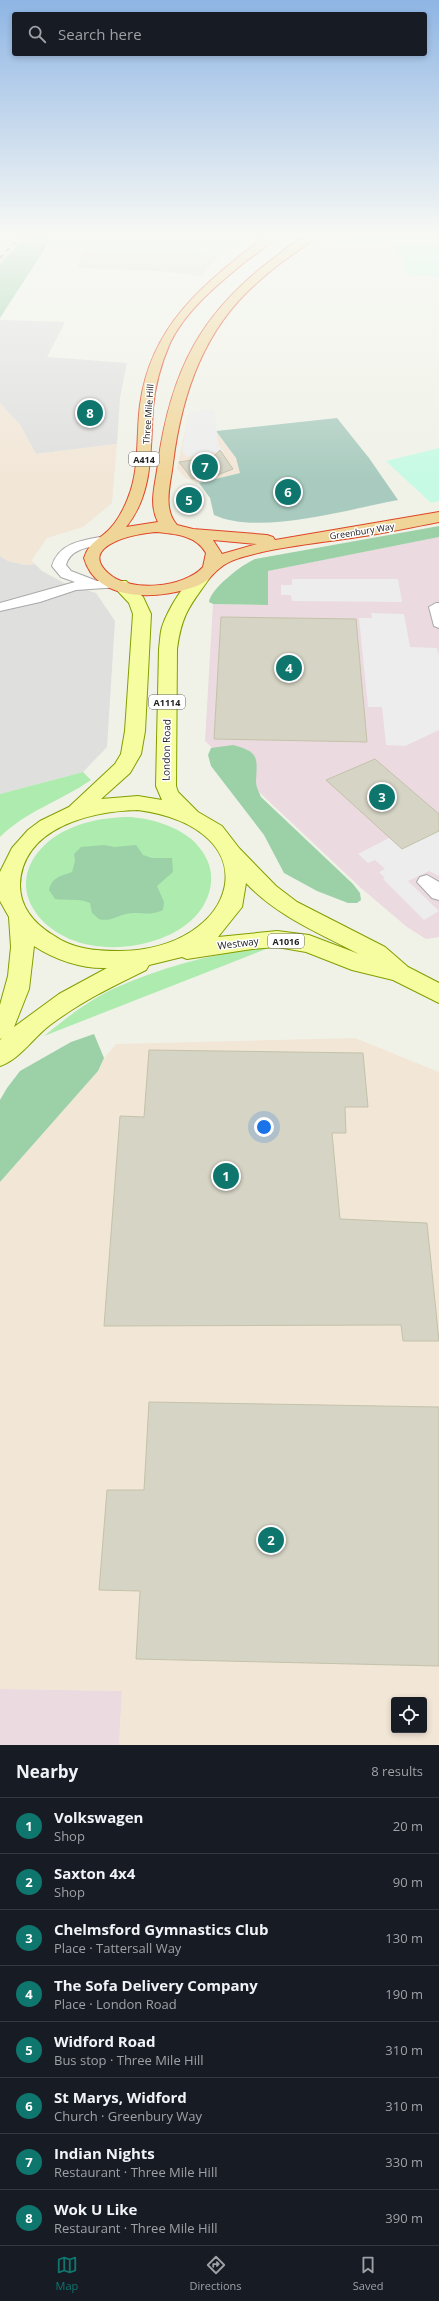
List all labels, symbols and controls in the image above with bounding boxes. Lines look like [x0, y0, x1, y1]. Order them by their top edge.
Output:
search box [12, 12, 427, 56]
icon: search [26, 23, 48, 45]
text: Search here [58, 24, 142, 44]
street label: Three Mile Hill [139, 384, 157, 444]
pin: 8 [77, 398, 103, 428]
road number: A414 [129, 452, 159, 466]
pin: 7 [192, 452, 218, 482]
pin: 6 [275, 477, 301, 507]
pin: 5 [176, 485, 202, 515]
street label: Greenbury Way [329, 519, 396, 543]
pin: 4 [276, 653, 302, 683]
road number: A1114 [149, 695, 185, 709]
street label: London Road [158, 719, 174, 781]
pin: 3 [369, 782, 395, 812]
street label: Westway [217, 933, 260, 952]
road number: A1016 [268, 934, 304, 948]
your location [254, 1117, 274, 1137]
pin: 1 [213, 1161, 239, 1191]
pin: 2 [258, 1525, 284, 1555]
map controls [391, 1697, 427, 1733]
button: locate [391, 1697, 427, 1733]
text: Nearby [16, 1760, 78, 1783]
text: 8 results [371, 1762, 423, 1780]
text: Volkswagen [54, 1807, 143, 1827]
text: 1 [25, 1817, 33, 1835]
text: 20 m [393, 1817, 423, 1835]
text: Shop [54, 1827, 85, 1845]
text: Saxton 4x4 [54, 1863, 135, 1883]
text: 2 [25, 1873, 33, 1891]
text: 90 m [393, 1873, 423, 1891]
text: Shop [54, 1883, 85, 1901]
text: Chelmsford Gymnastics Club [54, 1919, 268, 1939]
text: 3 [25, 1929, 33, 1947]
text: 130 m [385, 1929, 423, 1947]
text: Place · Tattersall Way [54, 1939, 181, 1957]
text: The Sofa Delivery Company [54, 1975, 258, 1995]
text: 4 [25, 1985, 33, 2003]
text: 190 m [385, 1985, 423, 2003]
text: Place · London Road [54, 1995, 177, 2013]
text: Widford Road [54, 2031, 156, 2051]
text: 5 [25, 2041, 33, 2059]
text: 310 m [385, 2041, 423, 2059]
text: Bus stop · Three Mile Hill [54, 2051, 204, 2069]
text: St Marys, Widford [54, 2087, 187, 2107]
text: 6 [25, 2097, 33, 2115]
text: 310 m [385, 2097, 423, 2115]
text: Church · Greenbury Way [54, 2107, 202, 2125]
text: Indian Nights [54, 2143, 155, 2163]
text: 7 [25, 2153, 33, 2171]
text: 330 m [385, 2153, 423, 2171]
text: Restaurant · Three Mile Hill [54, 2163, 217, 2181]
text: Wok U Like [54, 2199, 137, 2219]
text: 8 [25, 2209, 33, 2227]
text: 390 m [385, 2209, 423, 2227]
text: Restaurant · Three Mile Hill [54, 2219, 217, 2237]
tab: Map [56, 2254, 78, 2293]
tab: Directions [190, 2254, 242, 2293]
tab: Saved [353, 2254, 383, 2293]

